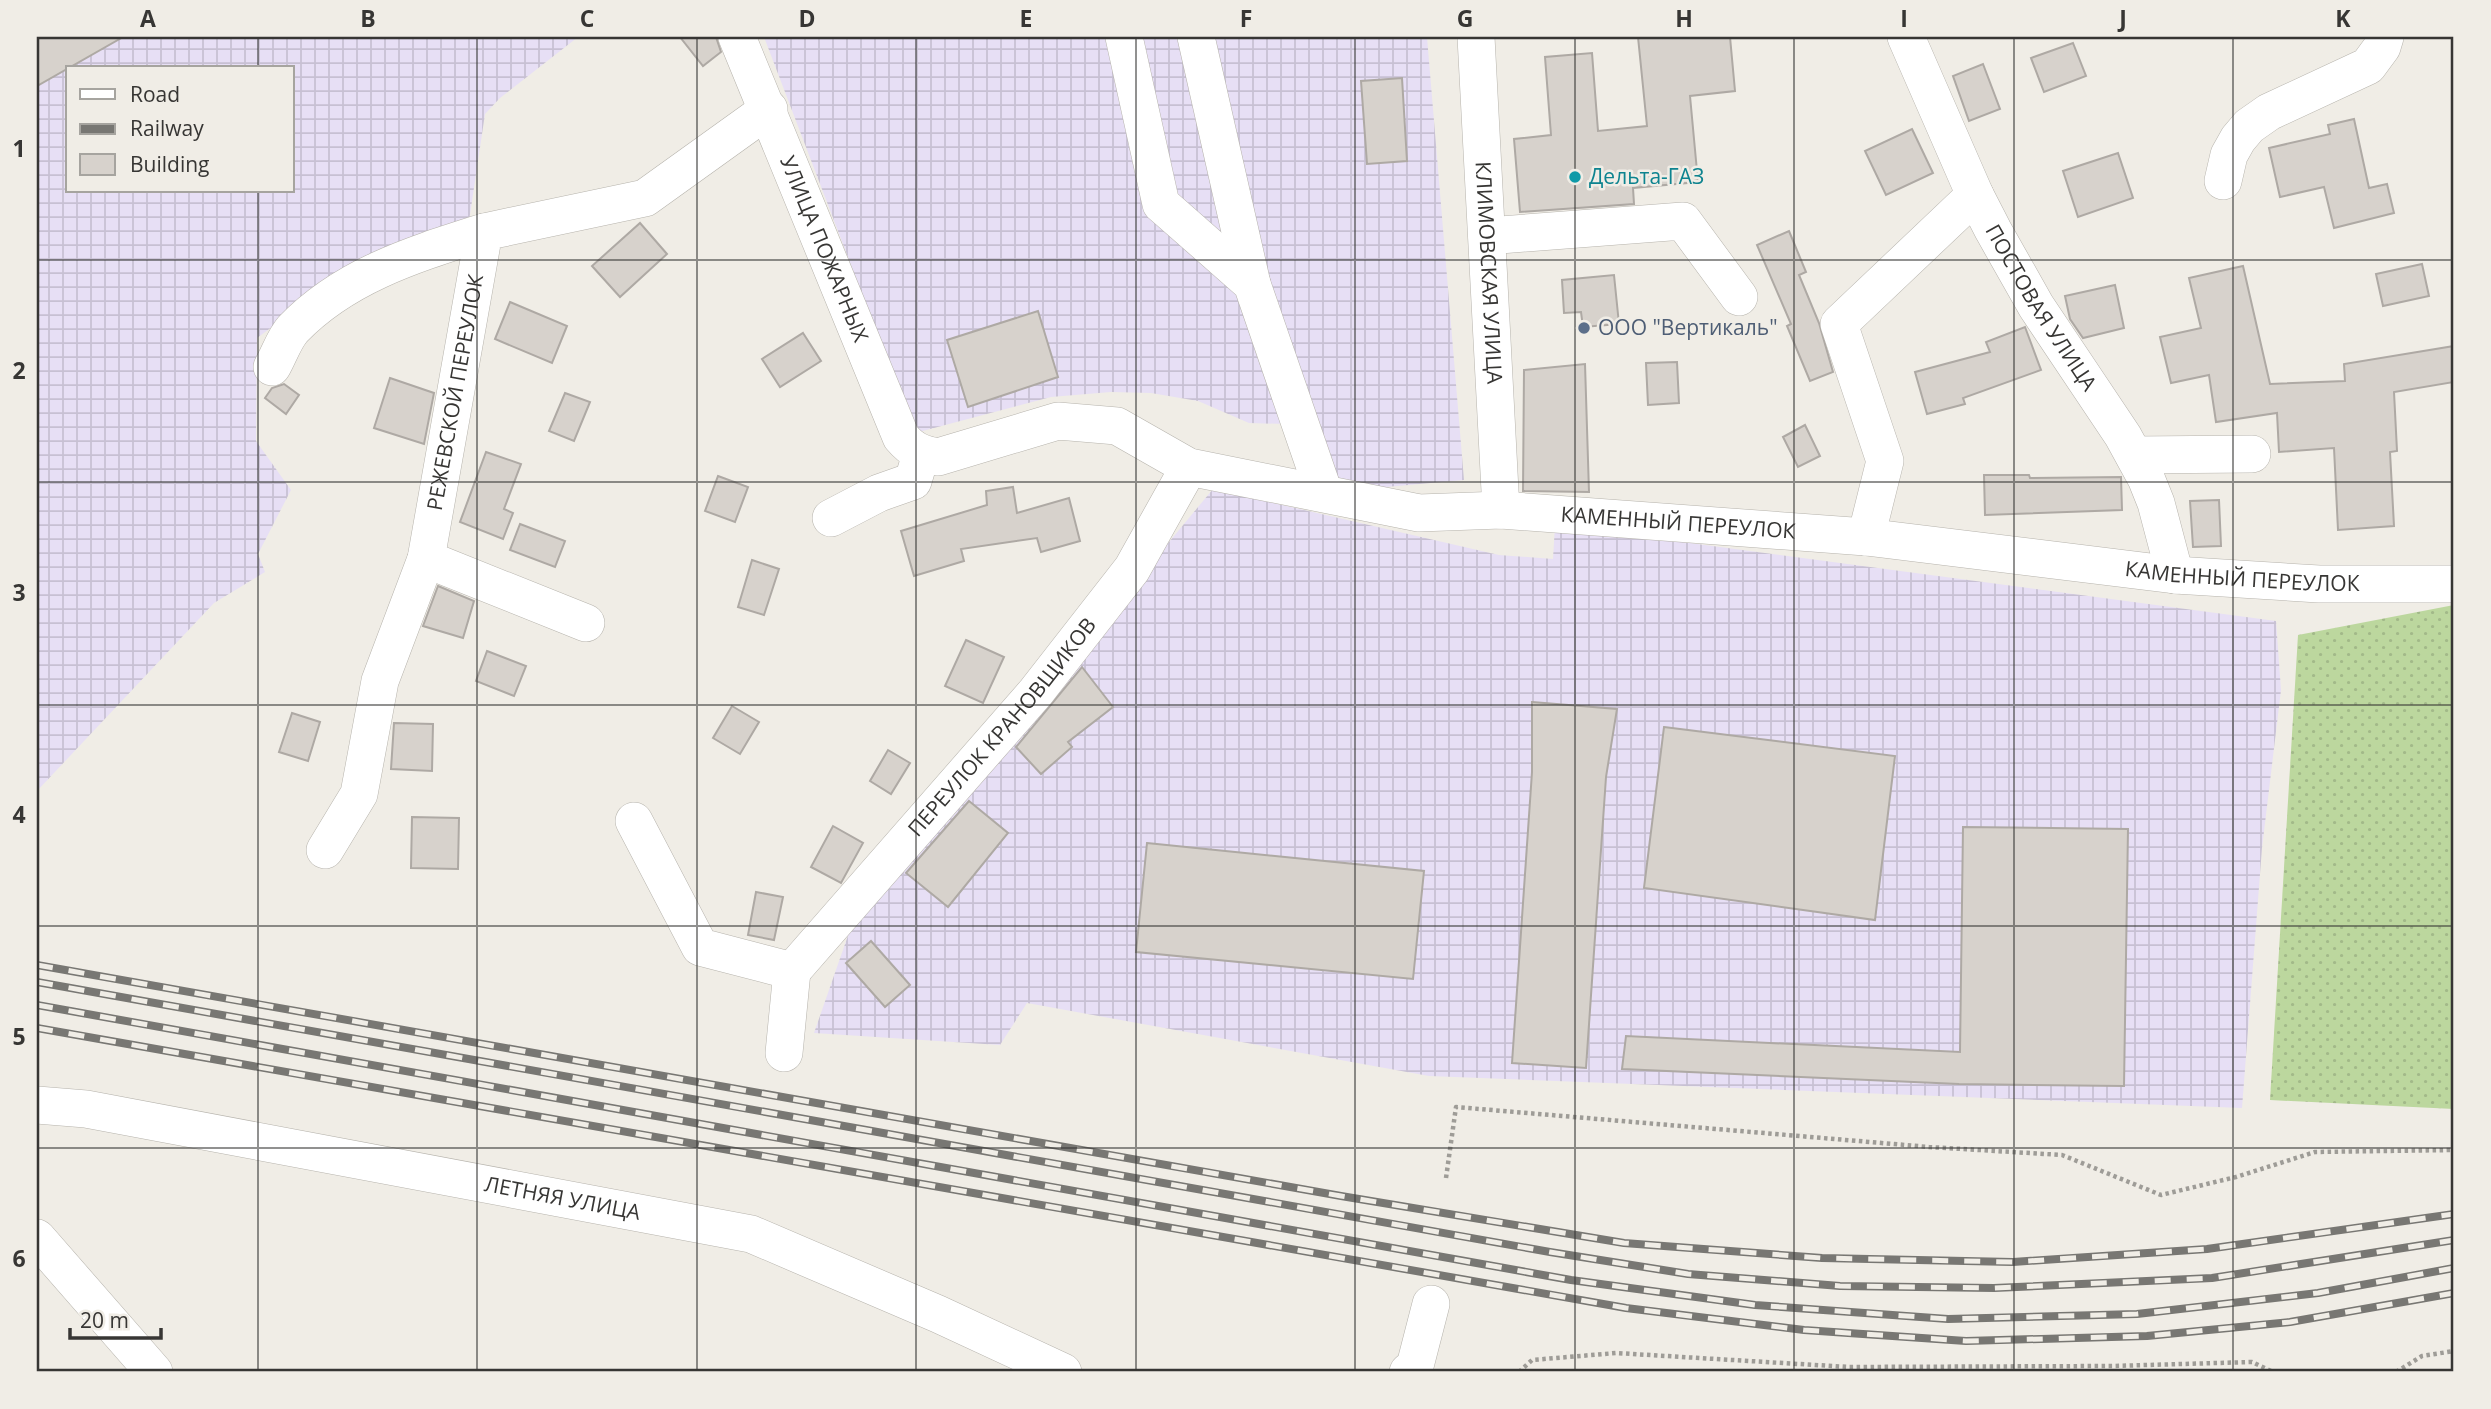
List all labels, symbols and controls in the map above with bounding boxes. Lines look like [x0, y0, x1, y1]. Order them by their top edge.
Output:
text: A [140, 2, 156, 34]
text: B [360, 2, 376, 34]
text: C [580, 2, 594, 34]
text: D [798, 2, 816, 34]
text: E [1020, 2, 1032, 34]
text: F [1240, 2, 1252, 34]
text: G [1457, 2, 1473, 34]
text: H [1675, 2, 1693, 34]
text: I [1900, 2, 1908, 34]
text: J [2117, 2, 2127, 34]
text: K [2335, 2, 2351, 34]
legend [66, 66, 294, 192]
text: Road [130, 80, 180, 108]
text: Railway [130, 114, 204, 142]
text: 1 [12, 132, 26, 164]
text: Building [130, 150, 209, 178]
street label: УЛИЦА ПОЖАРНЫХ [774, 151, 876, 346]
street label: КЛИМОВСКАЯ УЛИЦА [1470, 161, 1509, 385]
place label: Дельта-ГАЗ [1589, 162, 1704, 190]
marker: Дельта-ГАЗ [1567, 169, 1583, 185]
street label: ПОСТОВАЯ УЛИЦА [1980, 219, 2104, 396]
street label: РЕЖЕВСКОЙ ПЕРЕУЛОК [420, 272, 489, 512]
place label: ООО "Вертикаль" [1598, 313, 1778, 341]
marker: ООО "Вертикаль" [1576, 320, 1592, 336]
text: 2 [12, 354, 26, 386]
street label: КАМЕННЫЙ ПЕРЕУЛОК [1560, 499, 1797, 545]
street label: КАМЕННЫЙ ПЕРЕУЛОК [2124, 554, 2360, 597]
text: 3 [12, 576, 26, 608]
street label: ПЕРЕУЛОК КРАНОВЩИКОВ [901, 611, 1102, 842]
text: 4 [12, 798, 26, 830]
text: 5 [12, 1020, 26, 1052]
street label: ЛЕТНЯЯ УЛИЦА [482, 1169, 644, 1226]
text: 6 [12, 1242, 26, 1274]
scale bar [70, 1297, 161, 1341]
text: 20 m [80, 1306, 129, 1334]

